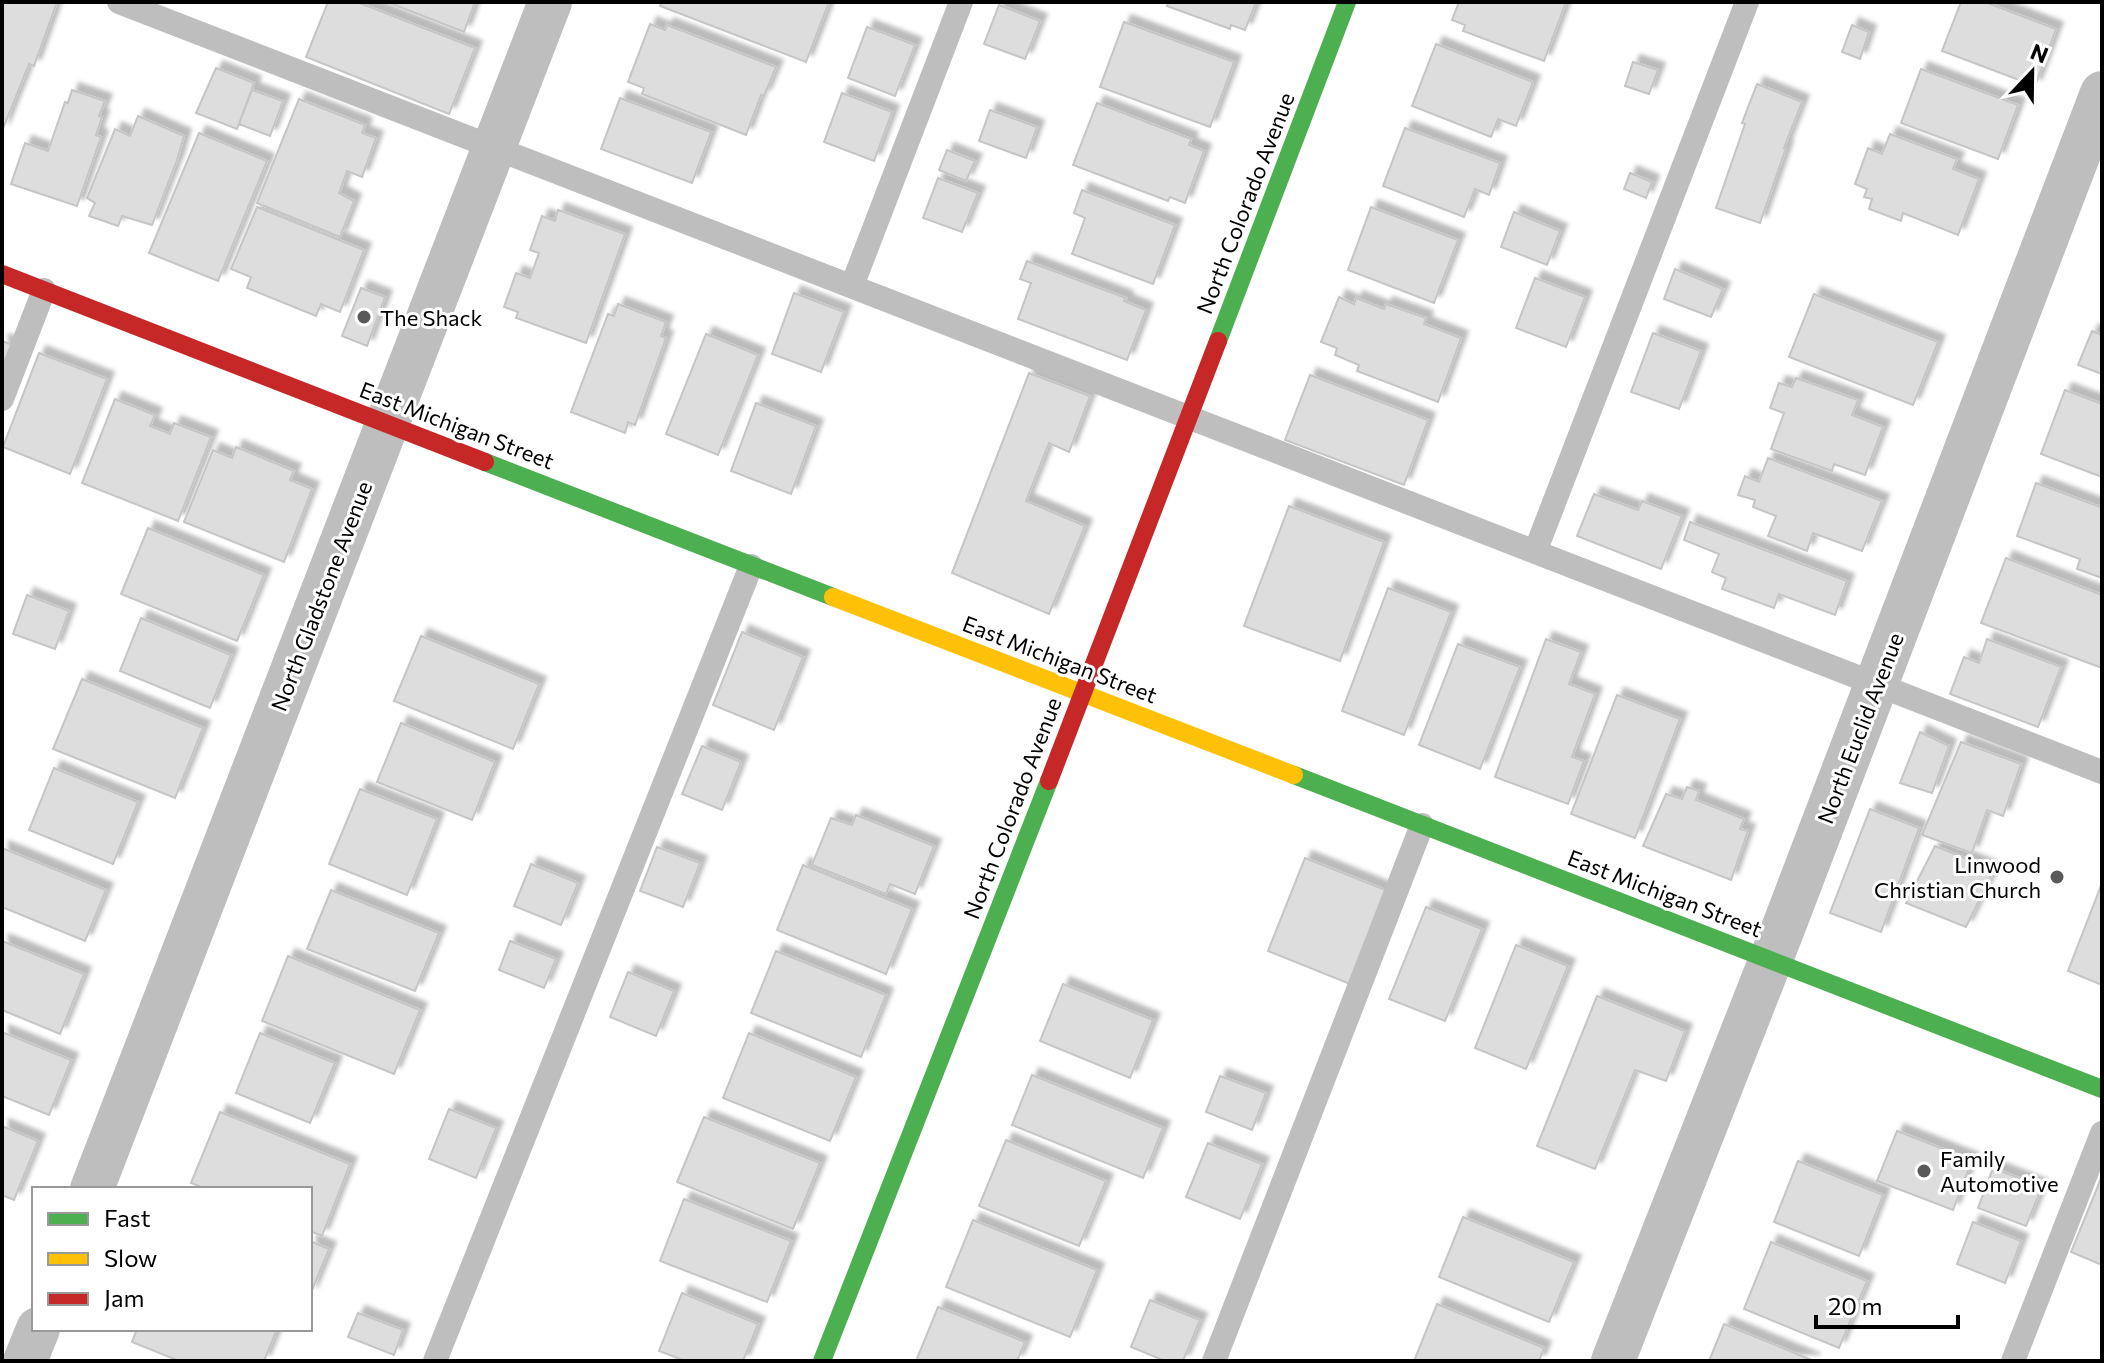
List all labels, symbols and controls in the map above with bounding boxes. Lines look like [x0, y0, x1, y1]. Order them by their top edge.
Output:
north arrow [1992, 32, 2072, 112]
text: N [2027, 37, 2052, 69]
street label: North Colorado Avenue [1190, 89, 1300, 317]
place label: The Shack [380, 304, 482, 331]
marker: The Shack [355, 308, 373, 326]
street label: East Michigan Street [356, 376, 558, 474]
street label: North Gladstone Avenue [265, 477, 377, 715]
street label: East Michigan Street [959, 610, 1161, 708]
street label: North Euclid Avenue [1811, 629, 1909, 827]
street label: North Colorado Avenue [957, 694, 1067, 922]
street label: East Michigan Street [1564, 844, 1766, 942]
place label: Linwood Christian Church [1874, 851, 2041, 903]
marker: Linwood Christian Church [2048, 868, 2066, 886]
place label: Family Automotive [1940, 1145, 2059, 1197]
marker: Family Automotive [1915, 1162, 1933, 1180]
legend [32, 1187, 312, 1331]
text: Fast [104, 1203, 151, 1232]
text: Slow [104, 1243, 157, 1272]
scale bar [1816, 1279, 1958, 1329]
text: Jam [104, 1283, 144, 1312]
text: 20 m [1828, 1291, 1882, 1320]

